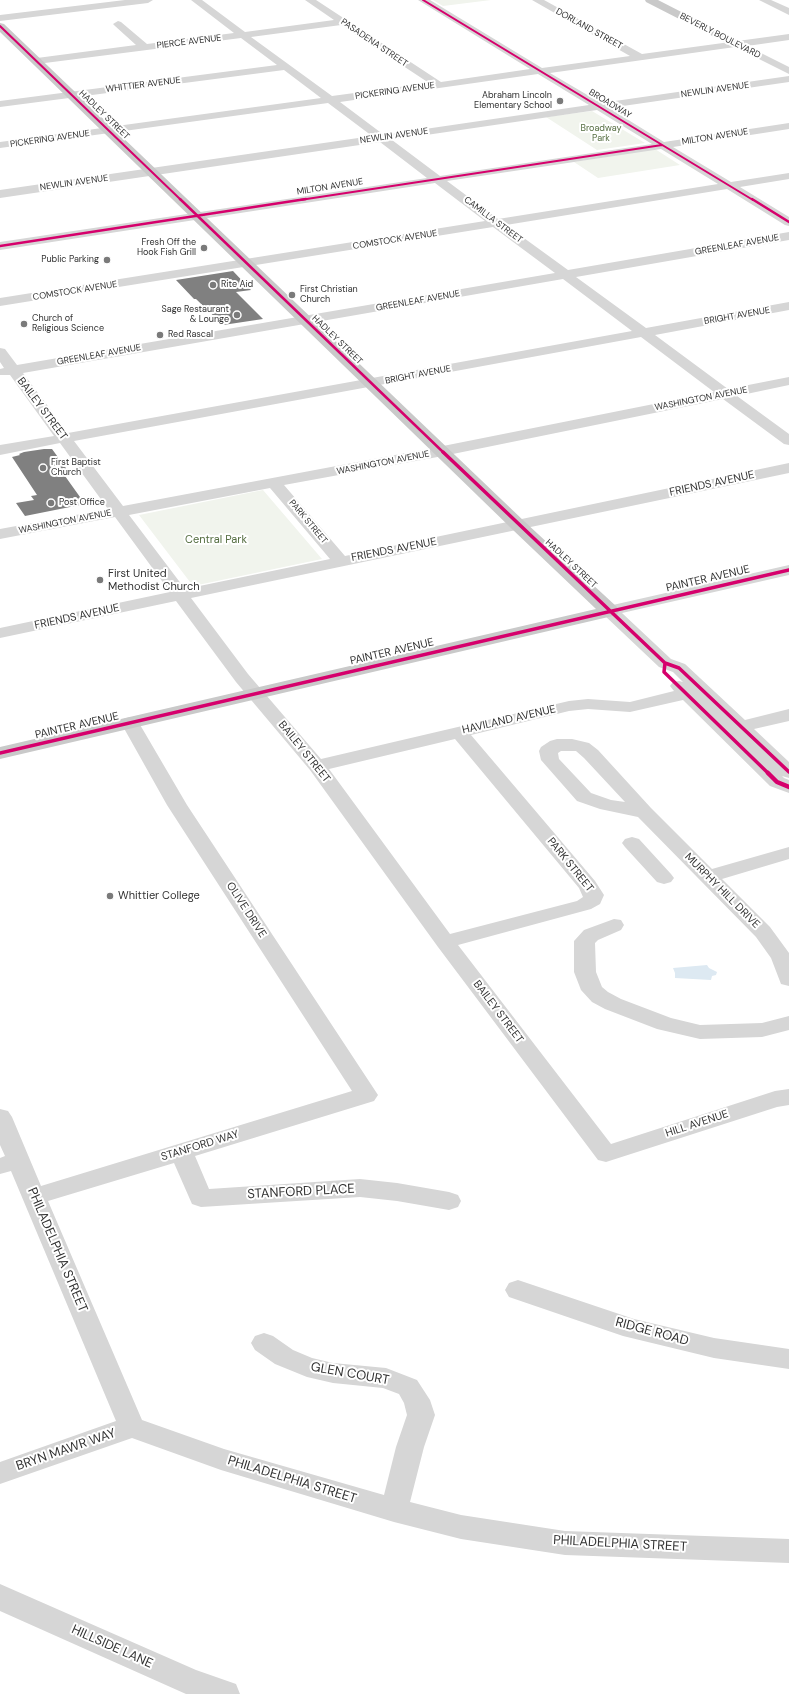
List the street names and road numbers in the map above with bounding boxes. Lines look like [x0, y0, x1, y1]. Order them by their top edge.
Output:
street label: DORLAND STREET [554, 6, 624, 52]
street label: BEVERLY BOULEVARD [678, 11, 762, 61]
street label: PASADENA STREET [339, 17, 409, 69]
street label: PIERCE AVENUE [156, 33, 222, 51]
street label: WHITTIER AVENUE [105, 75, 181, 95]
street label: PICKERING AVENUE [354, 80, 436, 102]
street label: NEWLIN AVENUE [680, 80, 750, 100]
street label: BROADWAY [587, 87, 633, 121]
street label: HADLEY STREET [76, 88, 132, 142]
street label: NEWLIN AVENUE [359, 126, 429, 146]
street label: MILTON AVENUE [681, 126, 749, 148]
street label: PICKERING AVENUE [9, 128, 91, 150]
street label: NEWLIN AVENUE [39, 173, 109, 193]
street label: MILTON AVENUE [296, 176, 364, 198]
street label: CAMILLA STREET [462, 194, 524, 246]
street label: COMSTOCK AVENUE [352, 228, 438, 252]
street label: GREENLEAF AVENUE [694, 232, 780, 258]
street label: COMSTOCK AVENUE [32, 279, 118, 303]
street label: GREENLEAF AVENUE [375, 288, 461, 314]
street label: BRIGHT AVENUE [703, 305, 771, 327]
street label: HADLEY STREET [309, 313, 365, 367]
street label: GREENLEAF AVENUE [56, 342, 142, 368]
street label: BRIGHT AVENUE [384, 363, 452, 387]
street label: BAILEY STREET [14, 375, 70, 443]
street label: WASHINGTON AVENUE [654, 385, 748, 413]
street label: WASHINGTON AVENUE [336, 449, 430, 477]
street label: FRIENDS AVENUE [668, 469, 756, 499]
street label: PARK STREET [286, 498, 330, 546]
street label: WASHINGTON AVENUE [18, 508, 112, 536]
street label: FRIENDS AVENUE [350, 535, 438, 565]
street label: HADLEY STREET [543, 537, 599, 591]
street label: PAINTER AVENUE [665, 563, 751, 595]
street label: FRIENDS AVENUE [33, 602, 121, 632]
street label: PAINTER AVENUE [349, 636, 435, 668]
street label: HAVILAND AVENUE [461, 703, 557, 737]
street label: PAINTER AVENUE [34, 710, 120, 742]
street label: BAILEY STREET [275, 719, 333, 785]
street label: PARK STREET [544, 835, 596, 895]
street label: MURPHY HILL DRIVE [682, 851, 762, 931]
street label: OLIVE DRIVE [223, 880, 269, 940]
street label: BAILEY STREET [470, 978, 526, 1046]
street label: HILL AVENUE [664, 1108, 730, 1140]
street label: STANFORD WAY [160, 1128, 240, 1164]
street label: STANFORD PLACE [247, 1181, 355, 1203]
street label: PHILADELPHIA STREET [24, 1185, 90, 1315]
street label: RIDGE ROAD [614, 1315, 690, 1349]
street label: GLEN COURT [310, 1359, 390, 1389]
street label: BRYN MAWR WAY [14, 1426, 118, 1474]
street label: PHILADELPHIA STREET [226, 1453, 358, 1507]
street label: PHILADELPHIA STREET [553, 1533, 687, 1555]
street label: HILLSIDE LANE [69, 1622, 155, 1672]

